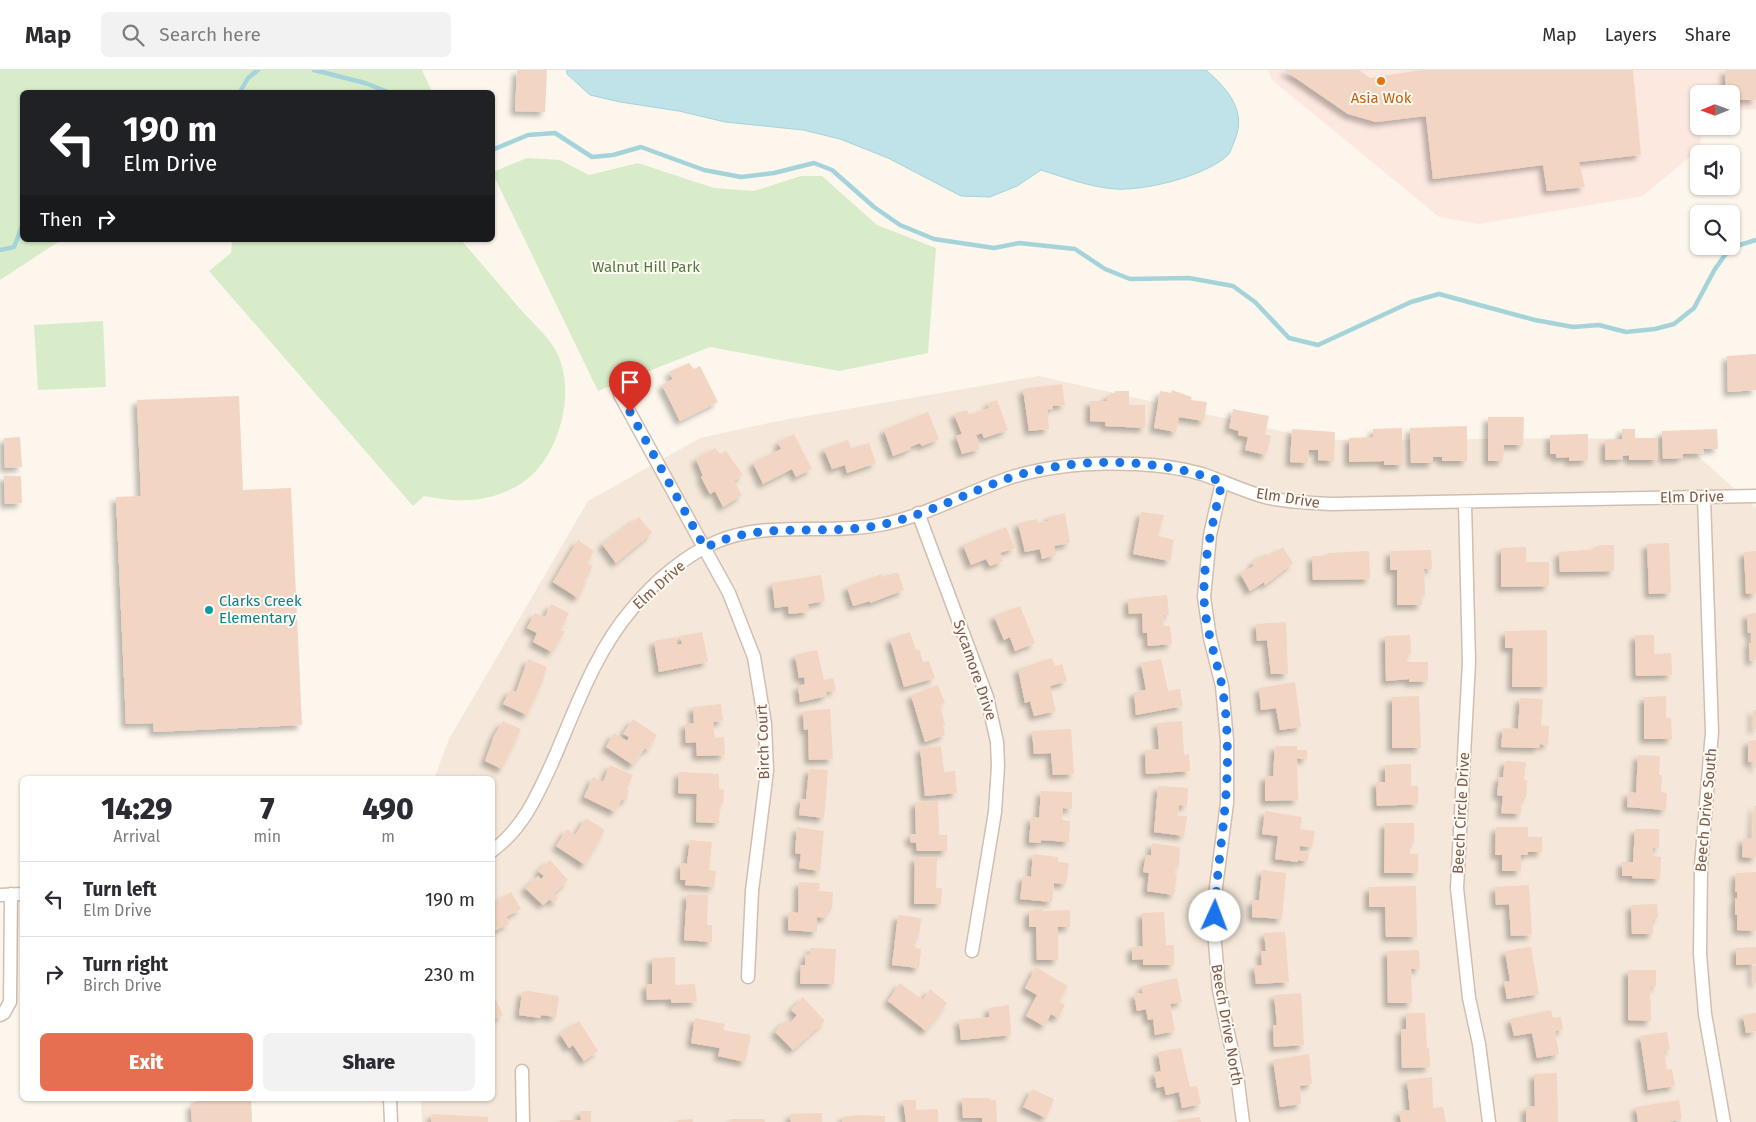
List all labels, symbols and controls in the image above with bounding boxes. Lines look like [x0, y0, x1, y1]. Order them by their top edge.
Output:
search box [101, 12, 451, 57]
text: Map [25, 21, 71, 49]
icon: search [119, 21, 147, 49]
text: Search here [159, 23, 261, 46]
text: Map [1542, 24, 1577, 46]
text: Layers [1605, 24, 1657, 46]
text: Share [1685, 24, 1731, 46]
marker: Asia Wok [1375, 75, 1387, 87]
north arrow [1690, 85, 1740, 135]
map controls [1690, 85, 1740, 255]
place label: Asia Wok [1351, 89, 1412, 107]
text: 190 m [123, 108, 217, 150]
icon: left [40, 110, 105, 175]
button: sound [1690, 145, 1740, 195]
text: Elm Drive [123, 150, 217, 177]
icon: right [92, 205, 120, 233]
button: search [1690, 205, 1740, 255]
text: Then [40, 208, 82, 231]
park label: Walnut Hill Park [592, 258, 700, 276]
pin [609, 361, 651, 412]
icon: arrive [616, 368, 644, 396]
street label: Elm Drive [1255, 484, 1321, 512]
street label: Elm Drive [1660, 487, 1724, 507]
street label: Elm Drive [629, 557, 689, 613]
place label: Clarks Creek Elementary [219, 592, 302, 627]
marker: Clarks Creek Elementary [203, 604, 215, 616]
street label: Sycamore Drive [949, 618, 1001, 722]
street label: Birch Court [753, 703, 773, 780]
street label: Beech Drive South [1692, 747, 1720, 873]
street label: Beech Circle Drive [1449, 752, 1473, 874]
text: 14:29 [101, 791, 172, 827]
text: 7 [260, 791, 274, 827]
text: 490 [362, 791, 414, 827]
text: Arrival [113, 827, 160, 846]
text: min [253, 827, 281, 846]
text: m [381, 827, 395, 846]
text: Turn left [83, 878, 157, 901]
icon: left [40, 885, 68, 913]
text: 190 m [425, 888, 475, 911]
position arrow [1188, 889, 1240, 941]
text: Elm Drive [83, 901, 152, 920]
text: Turn right [83, 953, 168, 976]
icon: right [40, 960, 68, 988]
text: 230 m [424, 963, 475, 986]
street label: Beech Drive North [1207, 963, 1247, 1087]
text: Birch Drive [83, 976, 162, 995]
button: Exit [40, 1033, 253, 1091]
button: Share [263, 1033, 475, 1091]

